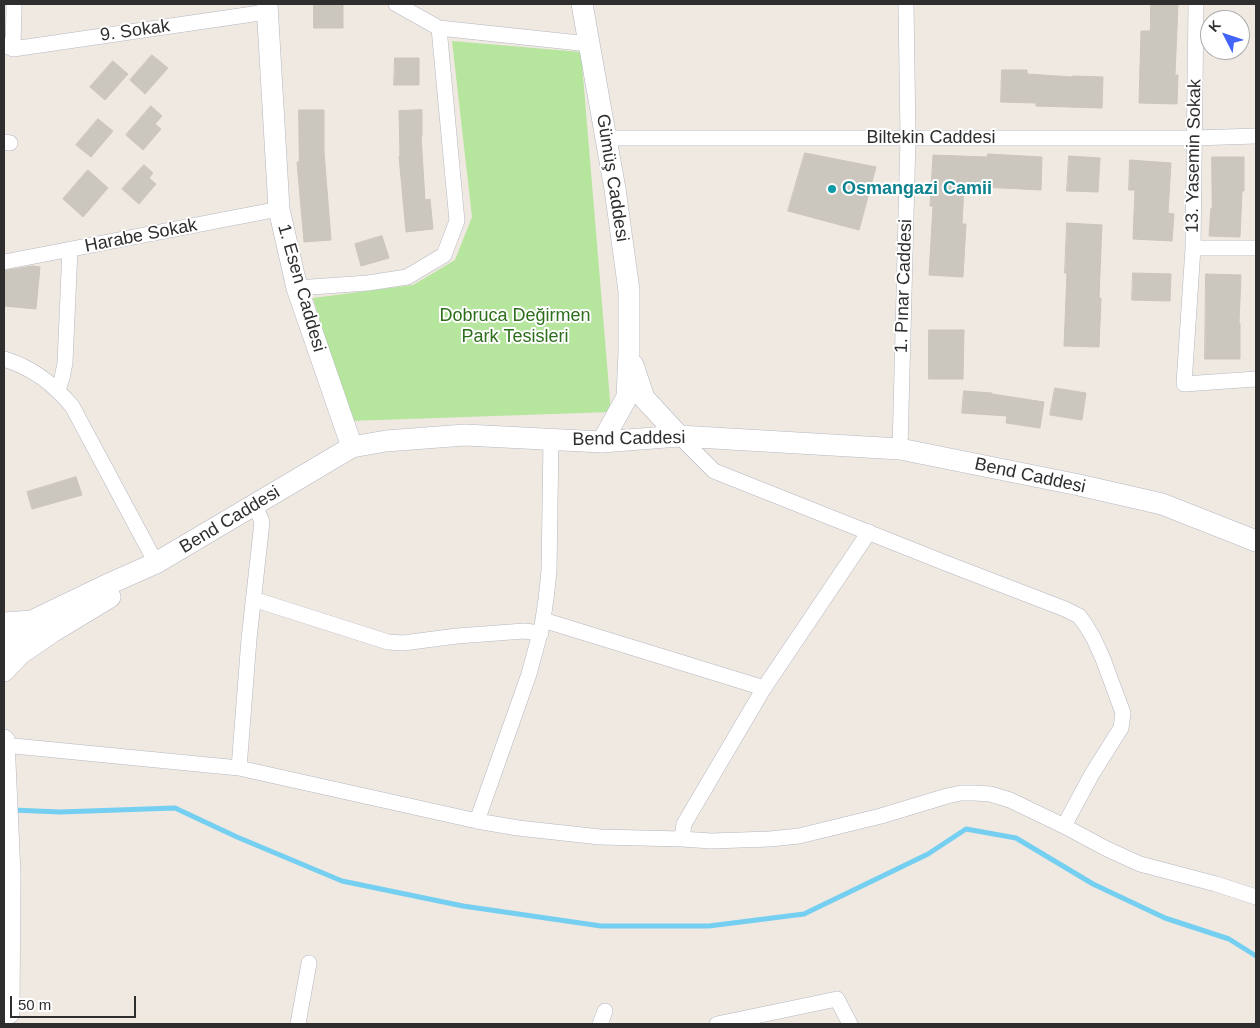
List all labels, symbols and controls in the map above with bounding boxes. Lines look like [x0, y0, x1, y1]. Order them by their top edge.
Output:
north arrow [1200, 10, 1250, 60]
street label: 9. Sokak [99, 15, 171, 47]
text: K [1205, 17, 1224, 35]
street label: 13. Yasemin Sokak [1182, 79, 1206, 233]
street label: Gümüş Caddesi [591, 113, 633, 243]
street label: Biltekin Caddesi [866, 127, 996, 149]
place label: Osmangazi Camii [842, 178, 992, 200]
marker: Osmangazi Camii [826, 183, 838, 195]
street label: Harabe Sokak [83, 215, 199, 257]
street label: 1. Pınar Caddesi [891, 219, 917, 353]
street label: 1. Esen Caddesi [272, 222, 330, 354]
park label: Dobruca Değirmen Park Tesisleri [439, 305, 591, 348]
street label: Bend Caddesi [572, 427, 686, 451]
street label: Bend Caddesi [972, 454, 1088, 498]
street label: Bend Caddesi [176, 482, 284, 558]
scale bar [12, 986, 139, 1018]
text: 50 m [18, 996, 51, 1013]

